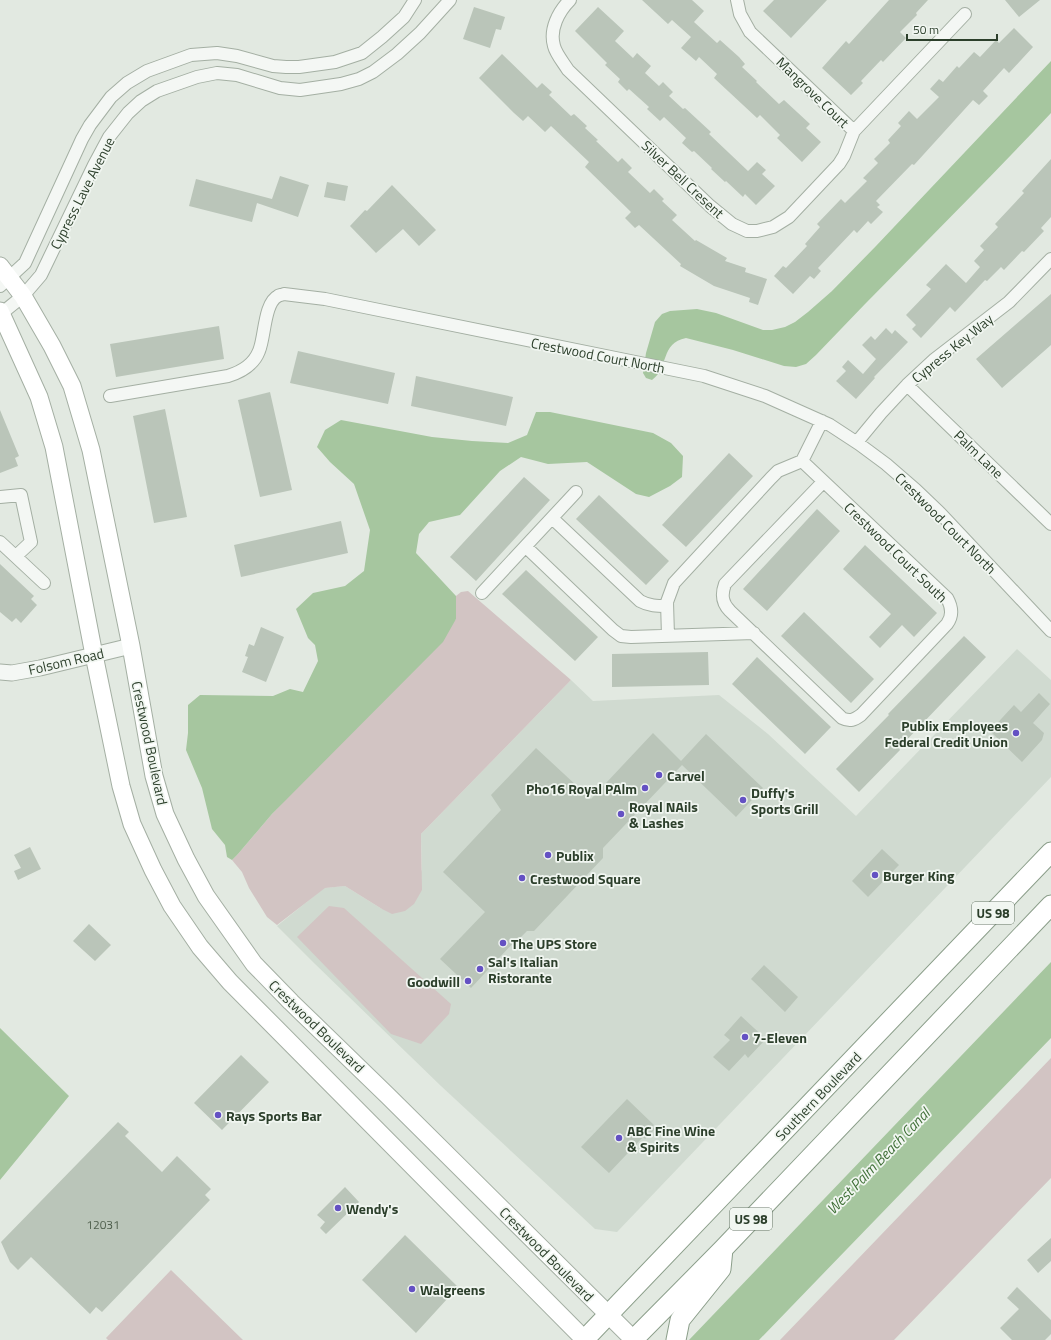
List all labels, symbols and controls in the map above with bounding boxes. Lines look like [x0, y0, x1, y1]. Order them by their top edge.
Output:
scale bar [907, 16, 997, 42]
text: 50 m [913, 20, 939, 39]
street label: Mangrove Court [772, 52, 854, 132]
street label: Cypress Lave Avenue [45, 133, 119, 253]
street label: Silver Bell Cresent [637, 135, 729, 223]
street label: Cypress Key Way [907, 308, 998, 388]
street label: Crestwood Court North [529, 332, 667, 378]
street label: Palm Lane [950, 425, 1008, 483]
street label: Crestwood Court North [891, 468, 1001, 578]
street label: Crestwood Court South [840, 497, 952, 607]
street label: Folsom Road [26, 642, 106, 680]
street label: Crestwood Boulevard [127, 679, 173, 807]
place label: Publix Employees Federal Credit Union [885, 715, 1008, 752]
marker: Publix Employees Federal Credit Union [1011, 728, 1021, 738]
place label: Carvel [667, 765, 705, 786]
marker: Carvel [654, 770, 664, 780]
place label: Pho16 Royal PAlm [526, 778, 637, 799]
place label: Duffy's Sports Grill [751, 782, 819, 819]
marker: Pho16 Royal PAlm [640, 783, 650, 793]
marker: Duffy's Sports Grill [738, 795, 748, 805]
place label: Royal NAils & Lashes [629, 796, 698, 833]
marker: Royal NAils & Lashes [616, 809, 626, 819]
place label: Publix [556, 845, 594, 866]
marker: Publix [543, 850, 553, 860]
place label: Burger King [883, 865, 955, 886]
place label: Crestwood Square [530, 868, 641, 889]
marker: Burger King [870, 870, 880, 880]
marker: Crestwood Square [517, 873, 527, 883]
road number: US 98 [972, 902, 1014, 924]
place label: The UPS Store [511, 933, 597, 954]
marker: The UPS Store [498, 938, 508, 948]
place label: Sal's Italian Ristorante [488, 951, 558, 988]
marker: Sal's Italian Ristorante [475, 964, 485, 974]
place label: Goodwill [407, 971, 460, 992]
street label: Crestwood Boulevard [264, 975, 370, 1077]
marker: Goodwill [463, 976, 473, 986]
place label: 7-Eleven [753, 1027, 807, 1048]
marker: 7-Eleven [740, 1032, 750, 1042]
street label: Southern Boulevard [770, 1047, 866, 1145]
water label: West Palm Beach Canal [821, 1101, 936, 1219]
place label: Rays Sports Bar [226, 1105, 322, 1126]
marker: Rays Sports Bar [213, 1110, 223, 1120]
place label: ABC Fine Wine & Spirits [627, 1120, 715, 1157]
marker: ABC Fine Wine & Spirits [614, 1133, 624, 1143]
place label: Wendy's [346, 1198, 399, 1219]
street label: Crestwood Boulevard [495, 1202, 599, 1306]
marker: Wendy's [333, 1203, 343, 1213]
road number: US 98 [730, 1208, 772, 1230]
house number: 12031 [86, 1215, 120, 1234]
place label: Walgreens [420, 1279, 485, 1300]
marker: Walgreens [407, 1284, 417, 1294]

